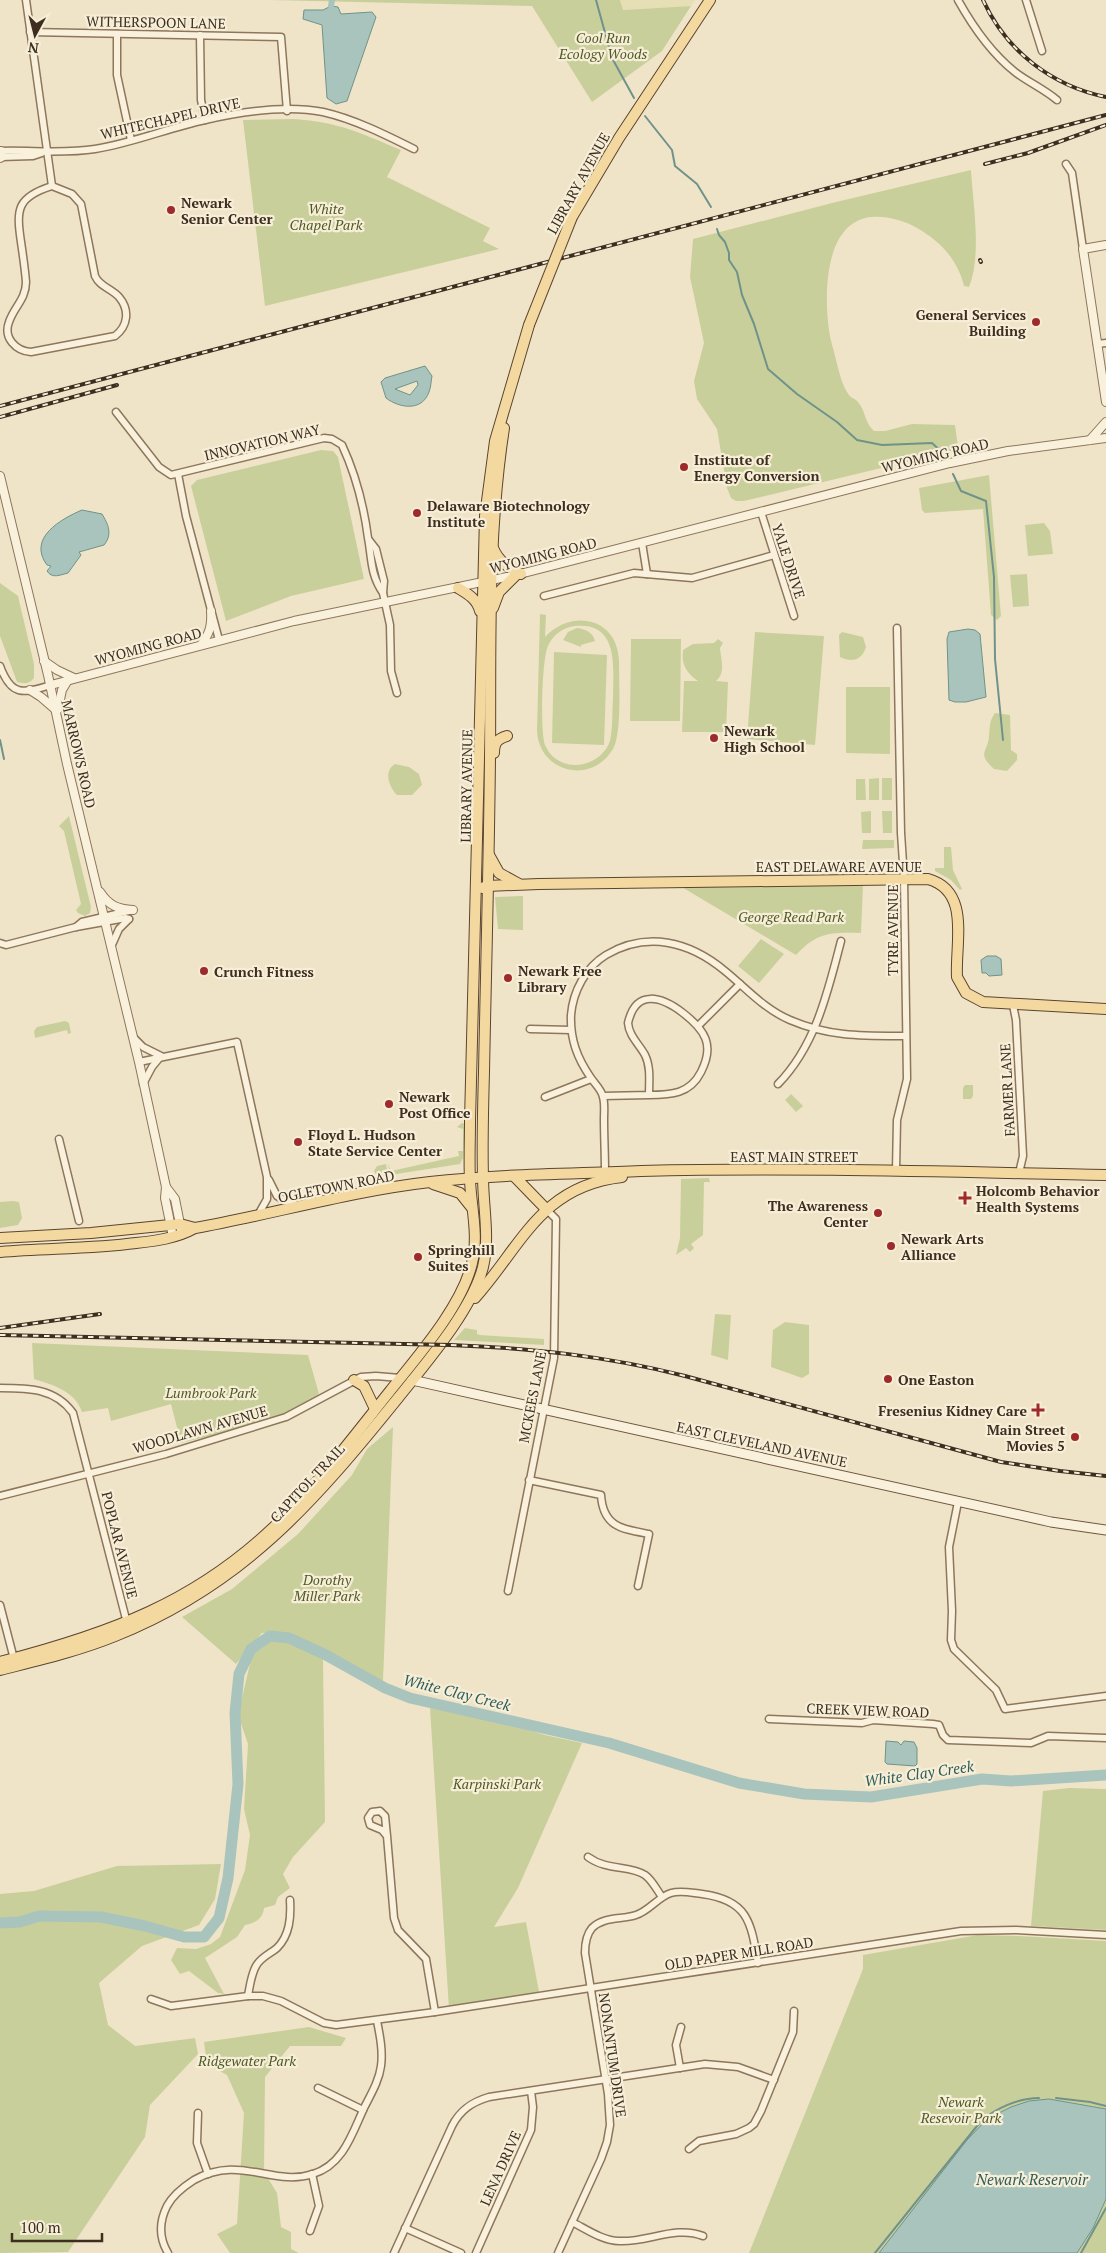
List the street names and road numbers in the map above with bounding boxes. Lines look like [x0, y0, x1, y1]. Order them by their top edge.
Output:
street label: WITHERSPOON LANE [86, 11, 226, 33]
street label: WHITECHAPEL DRIVE [98, 93, 242, 143]
street label: LIBRARY AVENUE [542, 129, 614, 237]
street label: INNOVATION WAY [202, 419, 323, 465]
street label: WYOMING ROAD [879, 433, 991, 477]
street label: YALE DRIVE [768, 521, 810, 601]
street label: WYOMING ROAD [487, 532, 599, 577]
street label: WYOMING ROAD [93, 623, 204, 669]
street label: MARROWS ROAD [57, 698, 101, 810]
street label: LIBRARY AVENUE [456, 729, 476, 843]
street label: EAST DELAWARE AVENUE [756, 857, 922, 876]
street label: TYRE AVENUE [883, 884, 902, 976]
street label: FARMER LANE [995, 1043, 1019, 1137]
street label: EAST MAIN STREET [730, 1147, 858, 1166]
street label: OGLETOWN ROAD [276, 1165, 396, 1207]
street label: MCKEES LANE [514, 1350, 550, 1444]
street label: WOODLAWN AVENUE [130, 1401, 270, 1457]
street label: EAST CLEVELAND AVENUE [675, 1417, 849, 1471]
street label: CAPITOL TRAIL [266, 1439, 349, 1526]
street label: POPLAR AVENUE [98, 1489, 142, 1601]
street label: CREEK VIEW ROAD [806, 1698, 930, 1722]
street label: OLD PAPER MILL ROAD [663, 1932, 815, 1974]
street label: NONANTUM DRIVE [595, 1991, 631, 2119]
street label: LENA DRIVE [475, 2127, 525, 2209]

